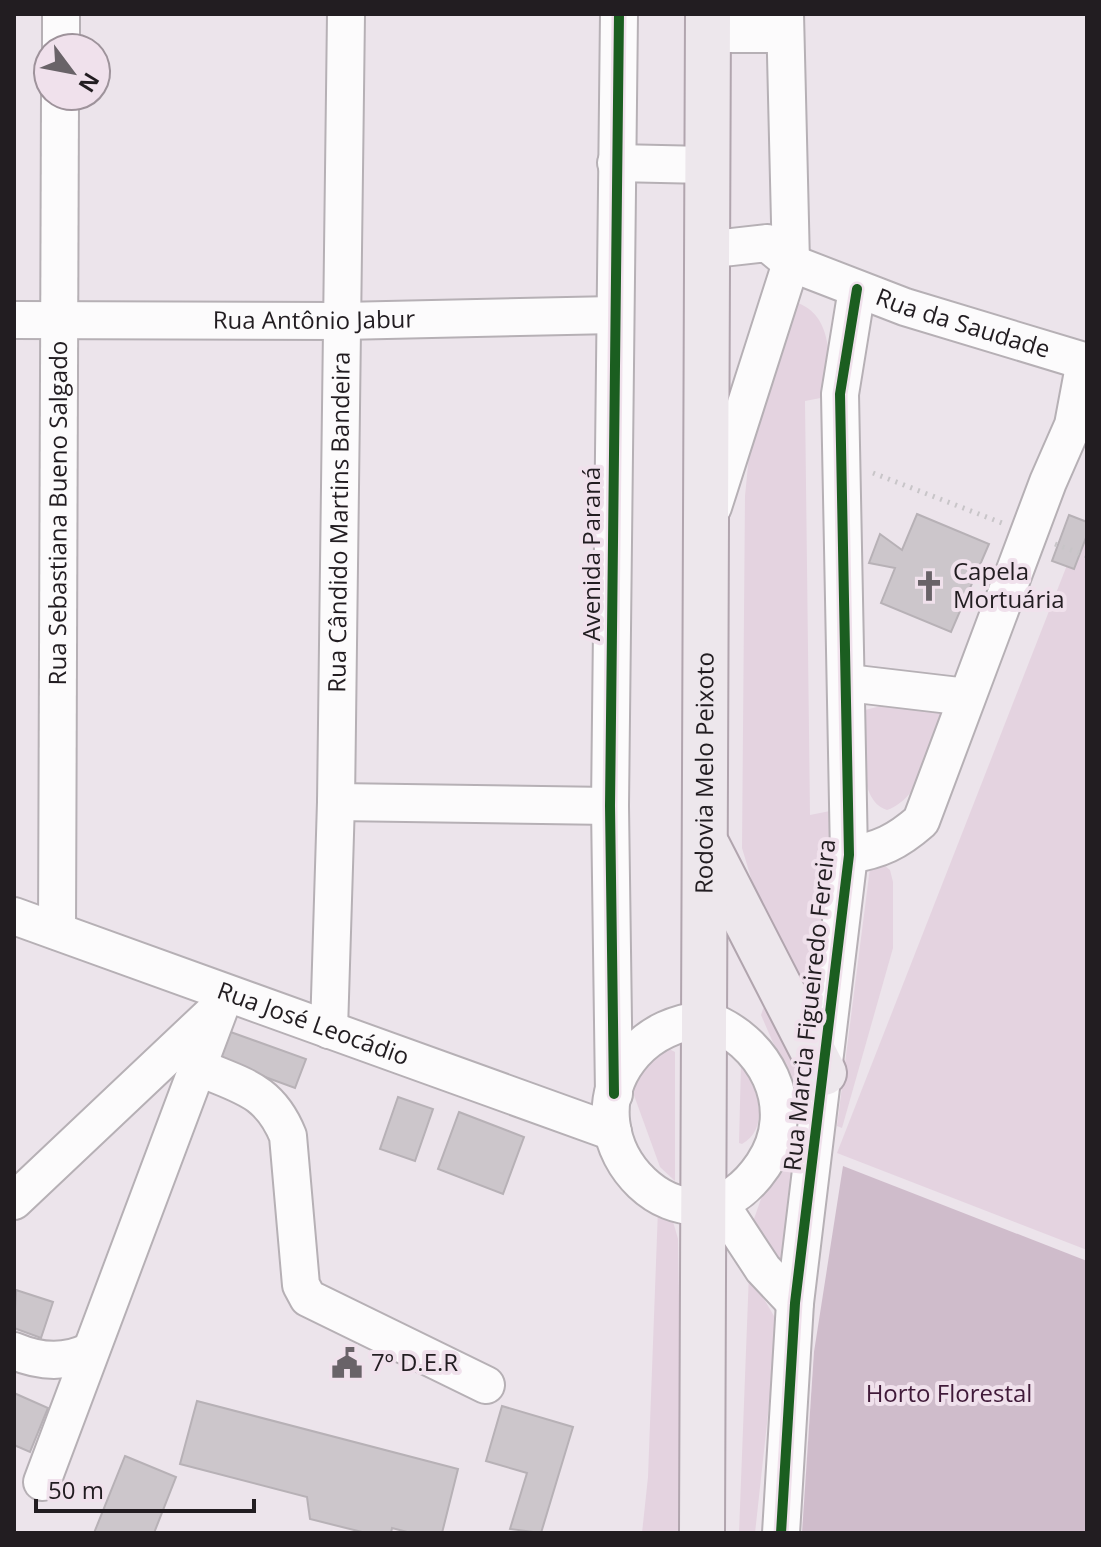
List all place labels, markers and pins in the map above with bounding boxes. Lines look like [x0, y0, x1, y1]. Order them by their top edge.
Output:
place label: Capela Mortuária [953, 554, 1065, 615]
church icon: Capela Mortuária [912, 569, 946, 603]
place label: 7º D.E.R [371, 1345, 458, 1378]
public building icon: 7º D.E.R [330, 1346, 364, 1380]

